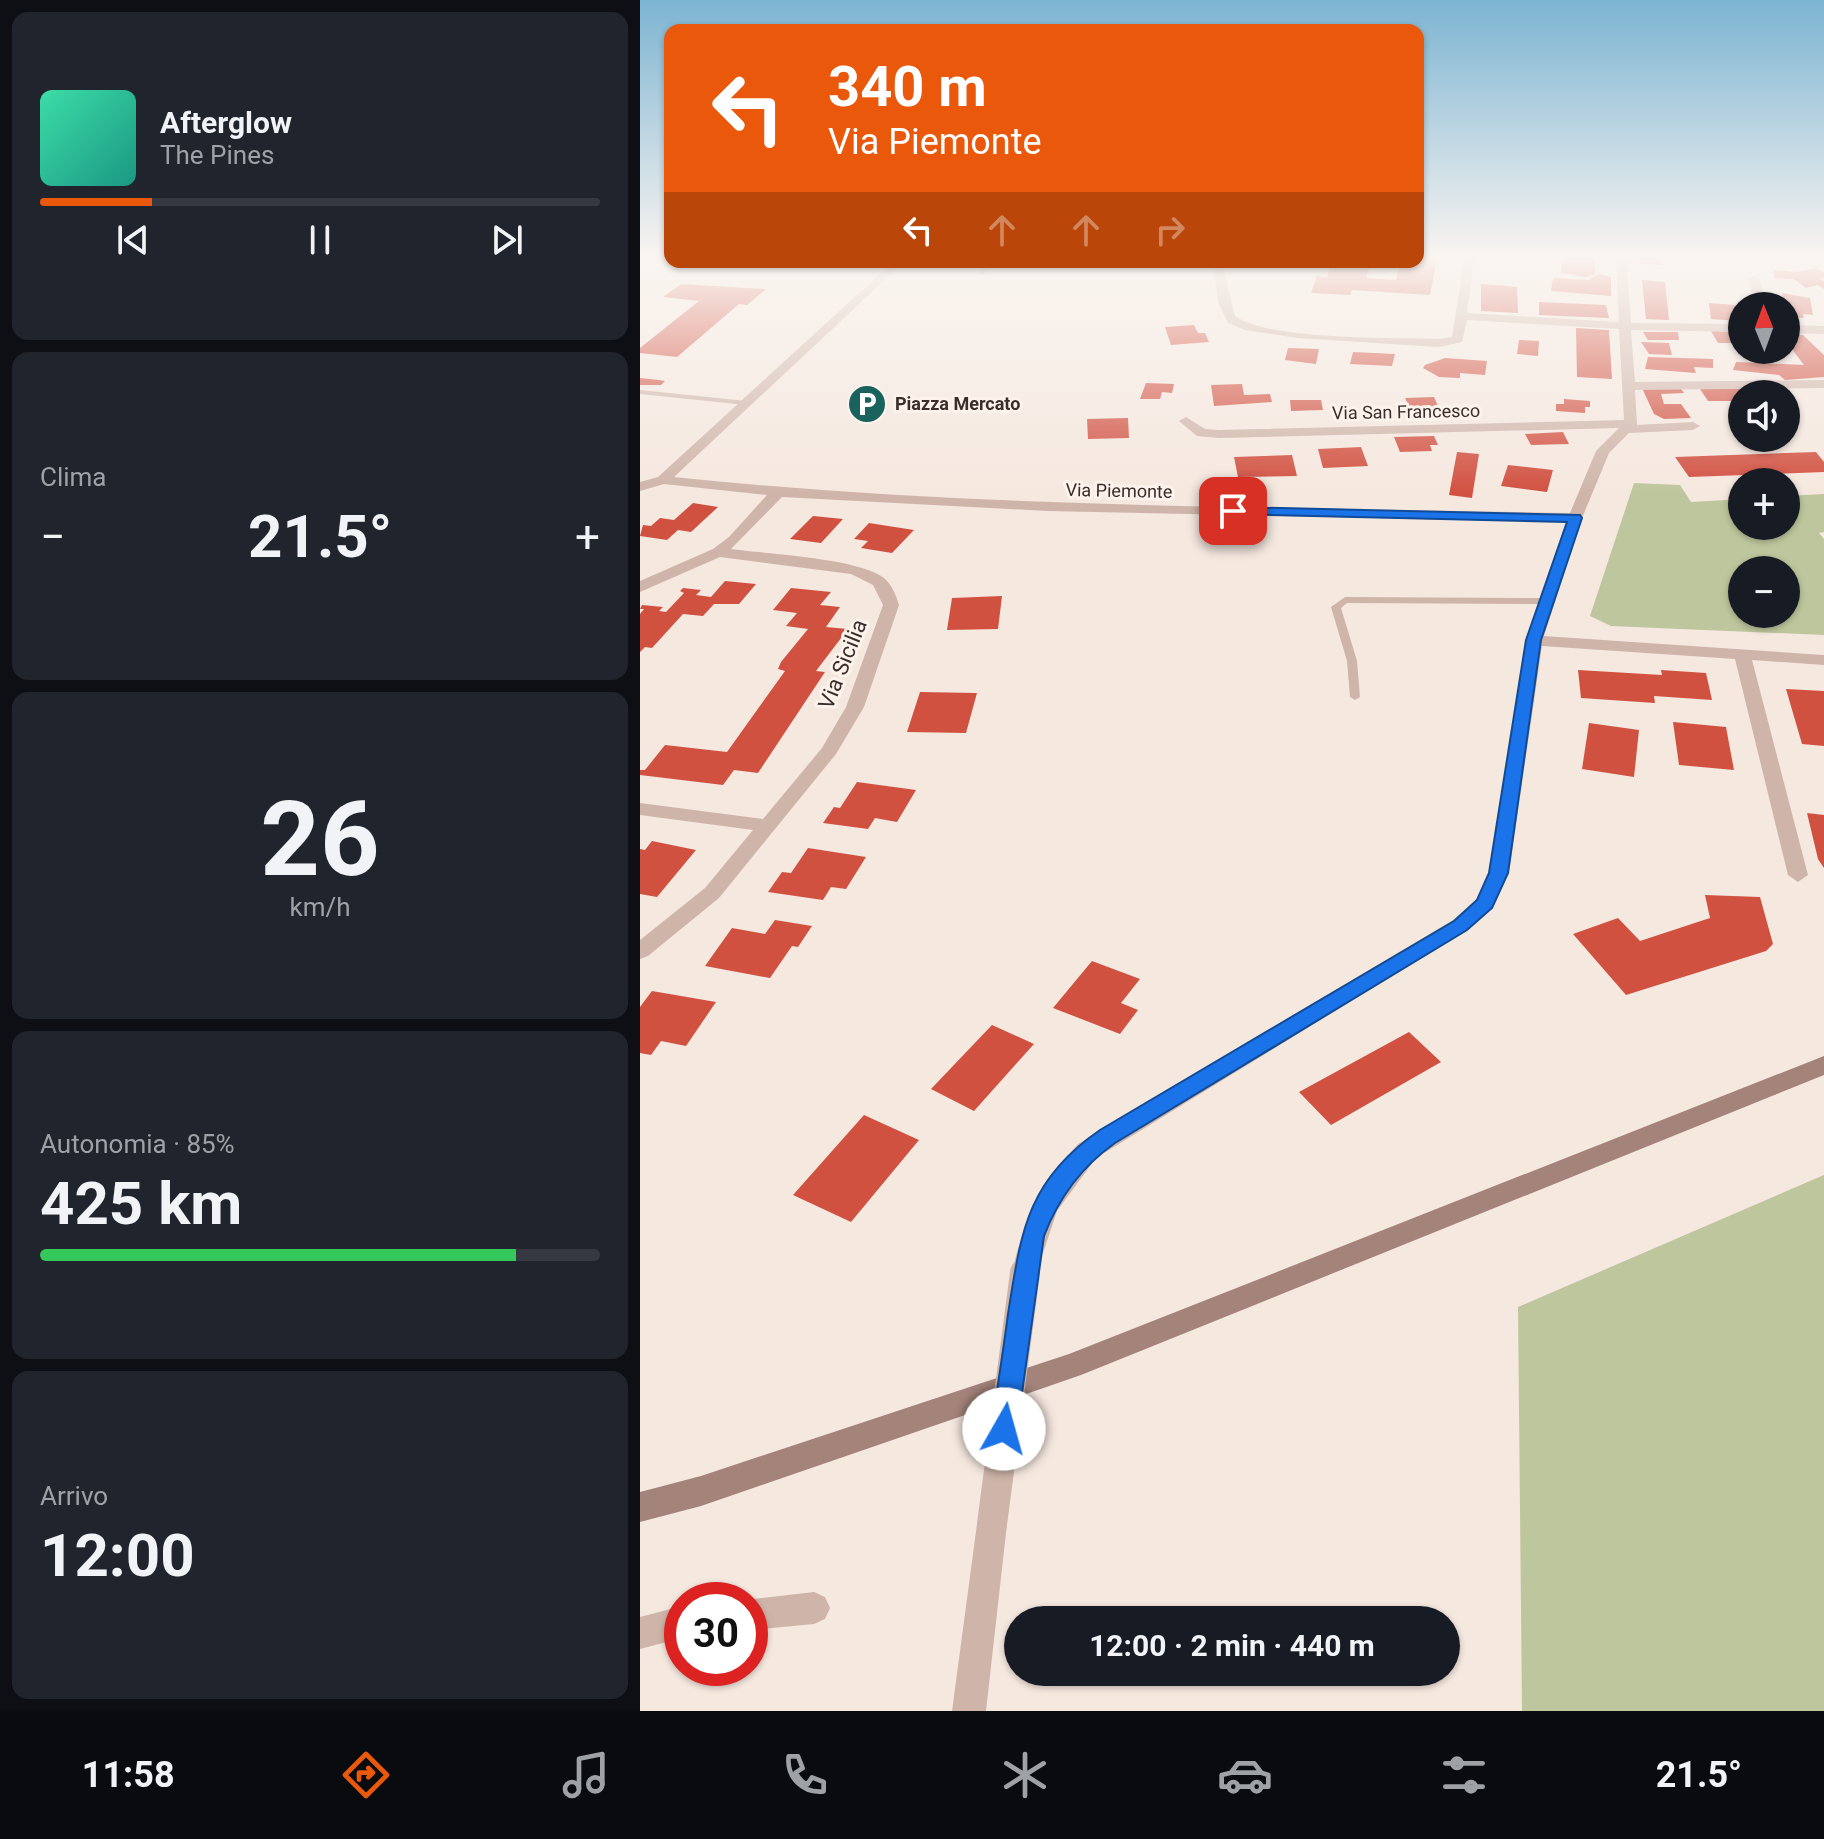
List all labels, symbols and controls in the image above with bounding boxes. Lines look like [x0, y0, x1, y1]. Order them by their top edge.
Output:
text: 340 m [828, 54, 987, 120]
icon: left [696, 56, 800, 160]
text: Afterglow [160, 105, 292, 140]
text: Via Piemonte [828, 121, 1042, 163]
text: The Pines [160, 140, 274, 170]
icon: left [896, 208, 940, 252]
icon: ahead [980, 208, 1024, 252]
icon: ahead [1064, 208, 1108, 252]
icon: right [1148, 208, 1192, 252]
icon: previous [111, 218, 155, 262]
icon: pause [298, 218, 342, 262]
icon: next [485, 218, 529, 262]
north arrow [1728, 292, 1800, 364]
map controls [1728, 292, 1800, 628]
button: sound [1728, 380, 1800, 452]
parking icon: Piazza Mercato [846, 383, 888, 425]
place label: Piazza Mercato [895, 393, 1020, 414]
street label: Via San Francesco [1332, 400, 1480, 423]
text: Clima [40, 462, 107, 492]
button: + [1728, 468, 1800, 540]
pin [1199, 477, 1267, 545]
street label: Via Piemonte [1065, 479, 1173, 502]
icon: arrive [1211, 489, 1255, 533]
text: 21.5° [248, 501, 392, 572]
text: − [40, 511, 65, 563]
text: + [575, 511, 600, 563]
button: − [1728, 556, 1800, 628]
street label: Via Sicilia [813, 616, 872, 713]
text: 26 [260, 779, 380, 900]
text: km/h [289, 892, 351, 922]
text: Autonomia · 85% [40, 1129, 235, 1159]
text: 425 km [40, 1168, 242, 1239]
position arrow [962, 1387, 1046, 1471]
text: Arrivo [40, 1481, 108, 1511]
text: 12:00 [40, 1520, 195, 1591]
speed limit sign: 30 [664, 1582, 768, 1686]
text: 12:00 · 2 min · 440 m [1089, 1628, 1375, 1663]
icon: directions [338, 1747, 394, 1803]
icon: music [558, 1747, 614, 1803]
icon: phone [777, 1747, 833, 1803]
icon: climate [997, 1747, 1053, 1803]
icon: car [1217, 1747, 1273, 1803]
icon: filters [1436, 1747, 1492, 1803]
text: 11:58 [82, 1754, 175, 1796]
text: 21.5° [1656, 1754, 1742, 1796]

